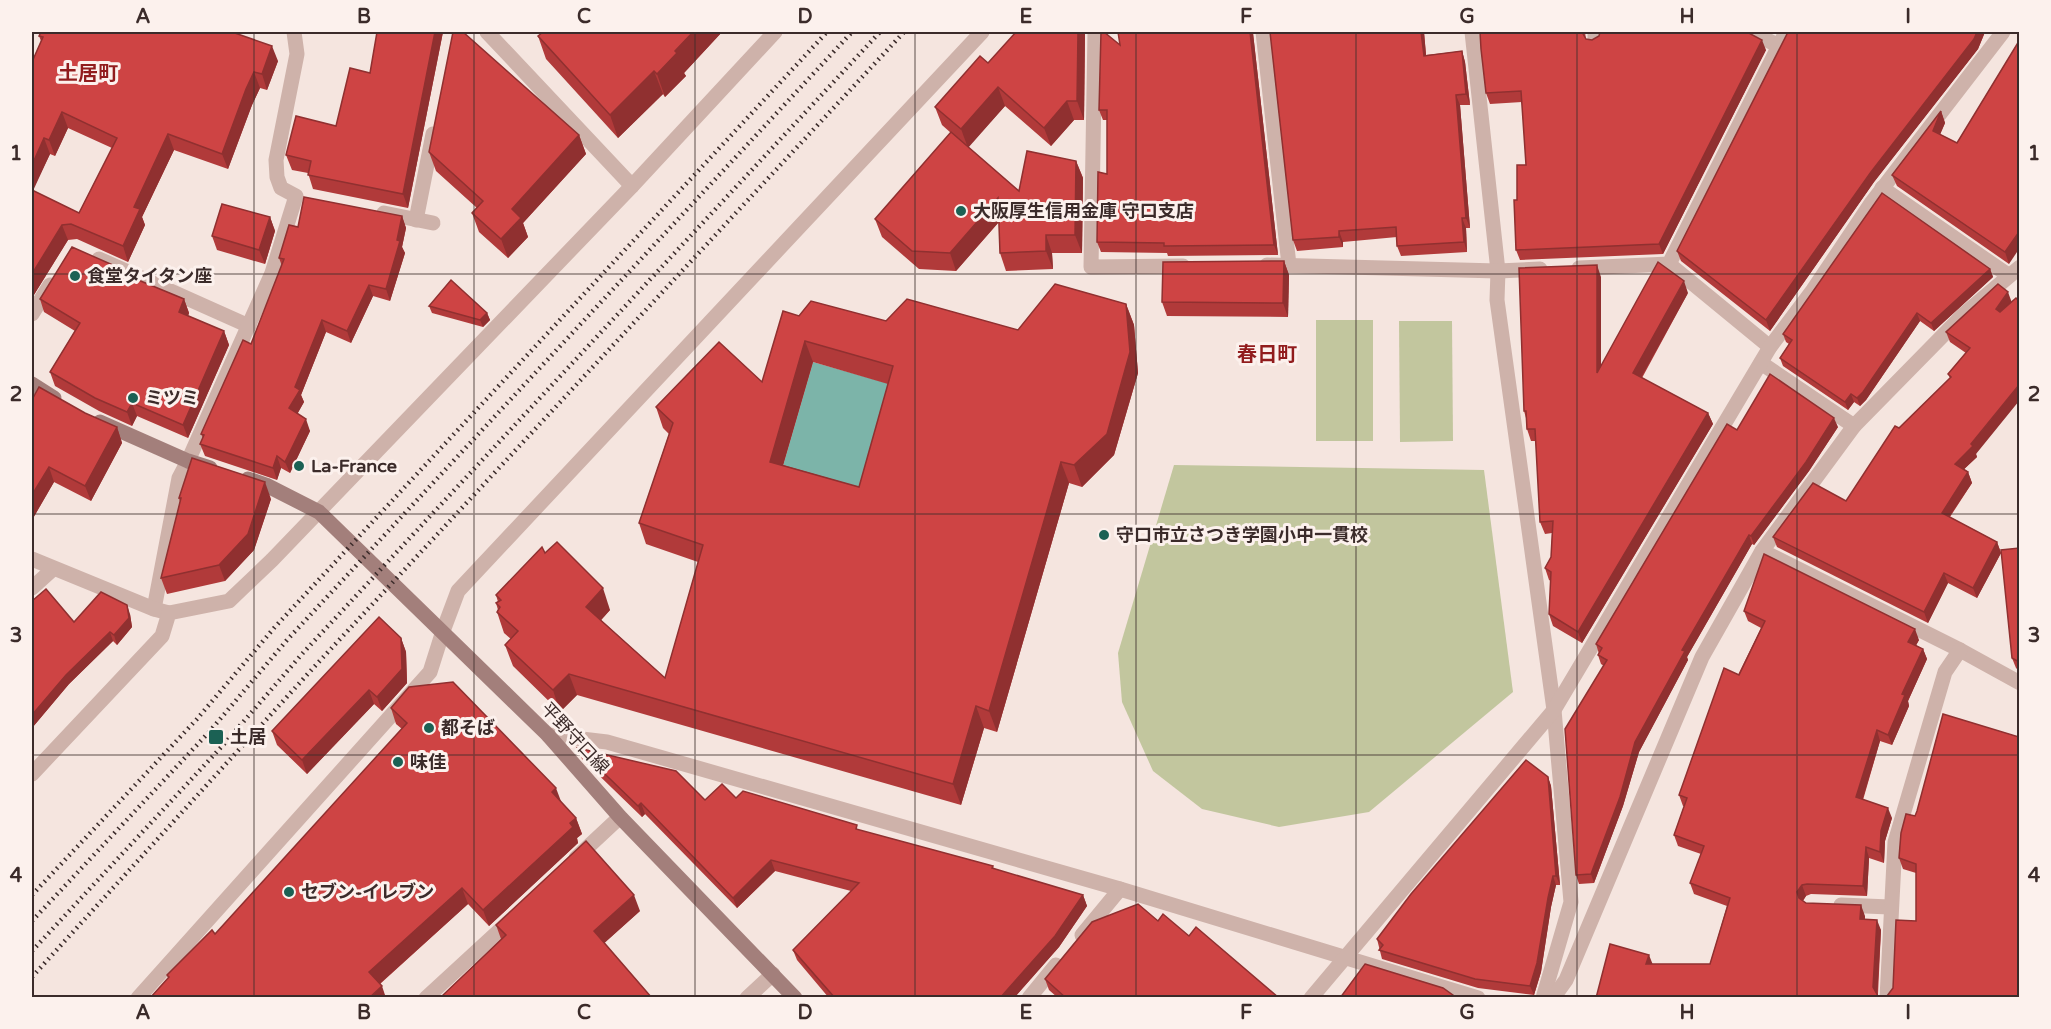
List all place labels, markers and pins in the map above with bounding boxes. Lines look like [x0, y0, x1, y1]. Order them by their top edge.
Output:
place label: 大阪厚生信用金庫 守口支店 [973, 200, 1194, 222]
marker: 大阪厚生信用金庫 守口支店 [954, 204, 968, 218]
place label: 食堂タイタン座 [87, 265, 212, 287]
marker: 食堂タイタン座 [68, 269, 82, 283]
place label: ミツミ [145, 387, 199, 409]
marker: ミツミ [126, 391, 140, 405]
place label: La-France [311, 455, 397, 477]
marker: La-France [292, 459, 306, 473]
place label: 守口市立さつき学園小中一貫校 [1116, 524, 1368, 546]
marker: 守口市立さつき学園小中一貫校 [1097, 528, 1111, 542]
place label: 都そば [441, 717, 495, 739]
marker: 都そば [422, 721, 436, 735]
place label: 土居 [230, 726, 266, 748]
marker: 土居 [207, 728, 225, 746]
place label: 味佳 [410, 751, 446, 773]
marker: 味佳 [391, 755, 405, 769]
place label: セブン-イレブン [301, 881, 434, 903]
marker: セブン-イレブン [282, 885, 296, 899]

